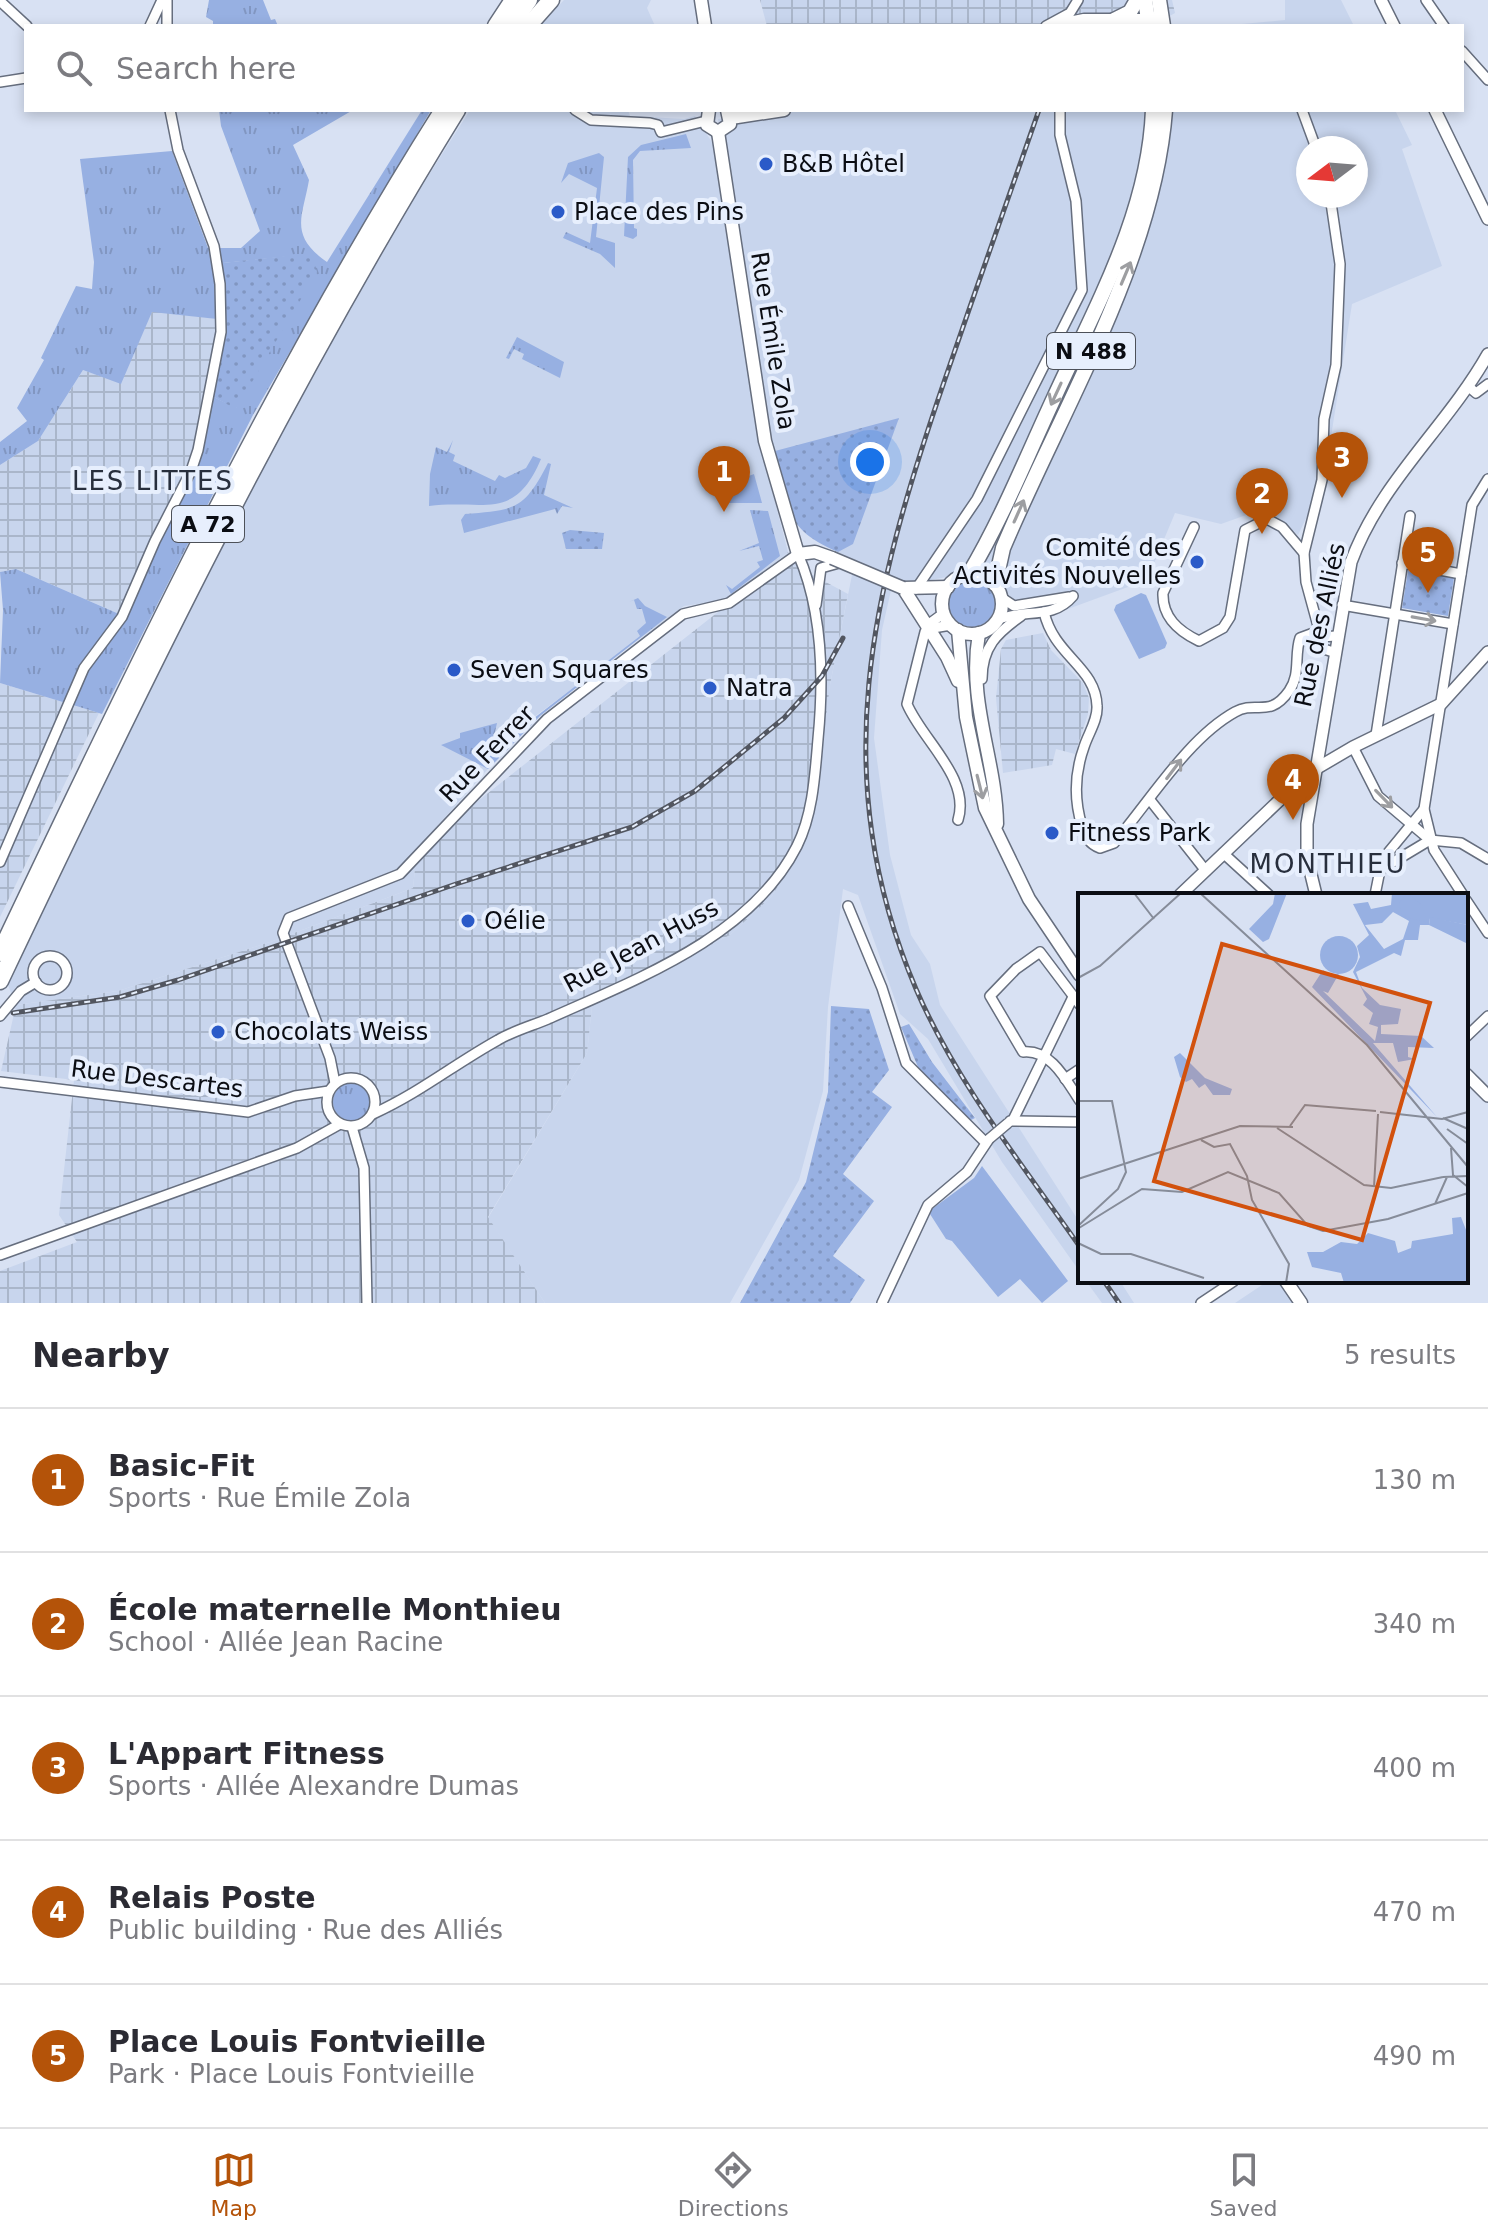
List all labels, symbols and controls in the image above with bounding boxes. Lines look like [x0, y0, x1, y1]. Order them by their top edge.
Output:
search box [24, 24, 1464, 112]
icon: search [52, 46, 96, 90]
text: Search here [116, 51, 296, 86]
north arrow [1296, 136, 1368, 208]
place label: B&B Hôtel [782, 150, 905, 178]
marker: B&B Hôtel [757, 155, 775, 173]
place label: Place des Pins [574, 198, 744, 226]
marker: Place des Pins [549, 203, 567, 221]
street label: Rue Émile Zola [745, 250, 802, 432]
one-way arrow [1119, 261, 1134, 286]
road number: N 488 [1047, 333, 1135, 369]
one-way arrow [1048, 382, 1063, 406]
pin: 3 [1316, 432, 1368, 498]
your location [850, 442, 890, 482]
pin: 1 [698, 446, 750, 512]
district label: LES LITTES [72, 466, 234, 496]
pin: 2 [1236, 468, 1288, 534]
one-way arrow [1012, 499, 1027, 523]
road number: A 72 [172, 506, 244, 542]
pin: 5 [1402, 527, 1454, 593]
place label: Comité des Activités Nouvelles [953, 534, 1181, 590]
street label: Rue des Alliés [1289, 540, 1351, 710]
marker: Comité des Activités Nouvelles [1188, 553, 1206, 571]
one-way arrow [1411, 612, 1436, 627]
place label: Seven Squares [470, 656, 649, 684]
marker: Seven Squares [445, 661, 463, 679]
place label: Natra [726, 674, 793, 702]
marker: Natra [701, 679, 719, 697]
street label: Rue Ferrer [434, 700, 540, 808]
pin: 4 [1267, 754, 1319, 820]
one-way arrow [1166, 759, 1183, 781]
one-way arrow [973, 773, 988, 799]
one-way arrow [1374, 789, 1393, 809]
place label: Fitness Park [1068, 819, 1211, 847]
marker: Fitness Park [1043, 824, 1061, 842]
district label: MONTHIEU [1250, 849, 1406, 879]
inset map [1078, 893, 1468, 1283]
street label: Rue Jean Huss [559, 894, 723, 998]
place label: Oélie [484, 907, 546, 935]
marker: Oélie [459, 912, 477, 930]
place label: Chocolats Weiss [234, 1018, 428, 1046]
marker: Chocolats Weiss [209, 1023, 227, 1041]
street label: Rue Descartes [69, 1055, 245, 1103]
text: Nearby [32, 1335, 170, 1375]
text: 5 results [1344, 1340, 1456, 1370]
text: Basic-Fit [108, 1448, 255, 1483]
text: 1 [49, 1465, 67, 1495]
text: 130 m [1373, 1465, 1456, 1495]
text: Sports · Rue Émile Zola [108, 1483, 411, 1513]
text: École maternelle Monthieu [108, 1592, 562, 1627]
text: 2 [49, 1609, 67, 1639]
text: 340 m [1373, 1609, 1456, 1639]
text: School · Allée Jean Racine [108, 1627, 443, 1657]
text: L'Appart Fitness [108, 1736, 385, 1771]
text: 3 [49, 1753, 67, 1783]
text: 400 m [1373, 1753, 1456, 1783]
text: Sports · Allée Alexandre Dumas [108, 1771, 519, 1801]
text: Relais Poste [108, 1880, 316, 1915]
text: 4 [49, 1897, 67, 1927]
text: 470 m [1373, 1897, 1456, 1927]
text: Public building · Rue des Alliés [108, 1915, 503, 1945]
text: Place Louis Fontvieille [108, 2024, 486, 2059]
text: 5 [49, 2041, 67, 2071]
text: 490 m [1373, 2041, 1456, 2071]
text: Park · Place Louis Fontvieille [108, 2059, 475, 2089]
tab: Map [210, 2148, 257, 2221]
tab: Directions [678, 2148, 789, 2221]
tab: Saved [1210, 2148, 1278, 2221]

